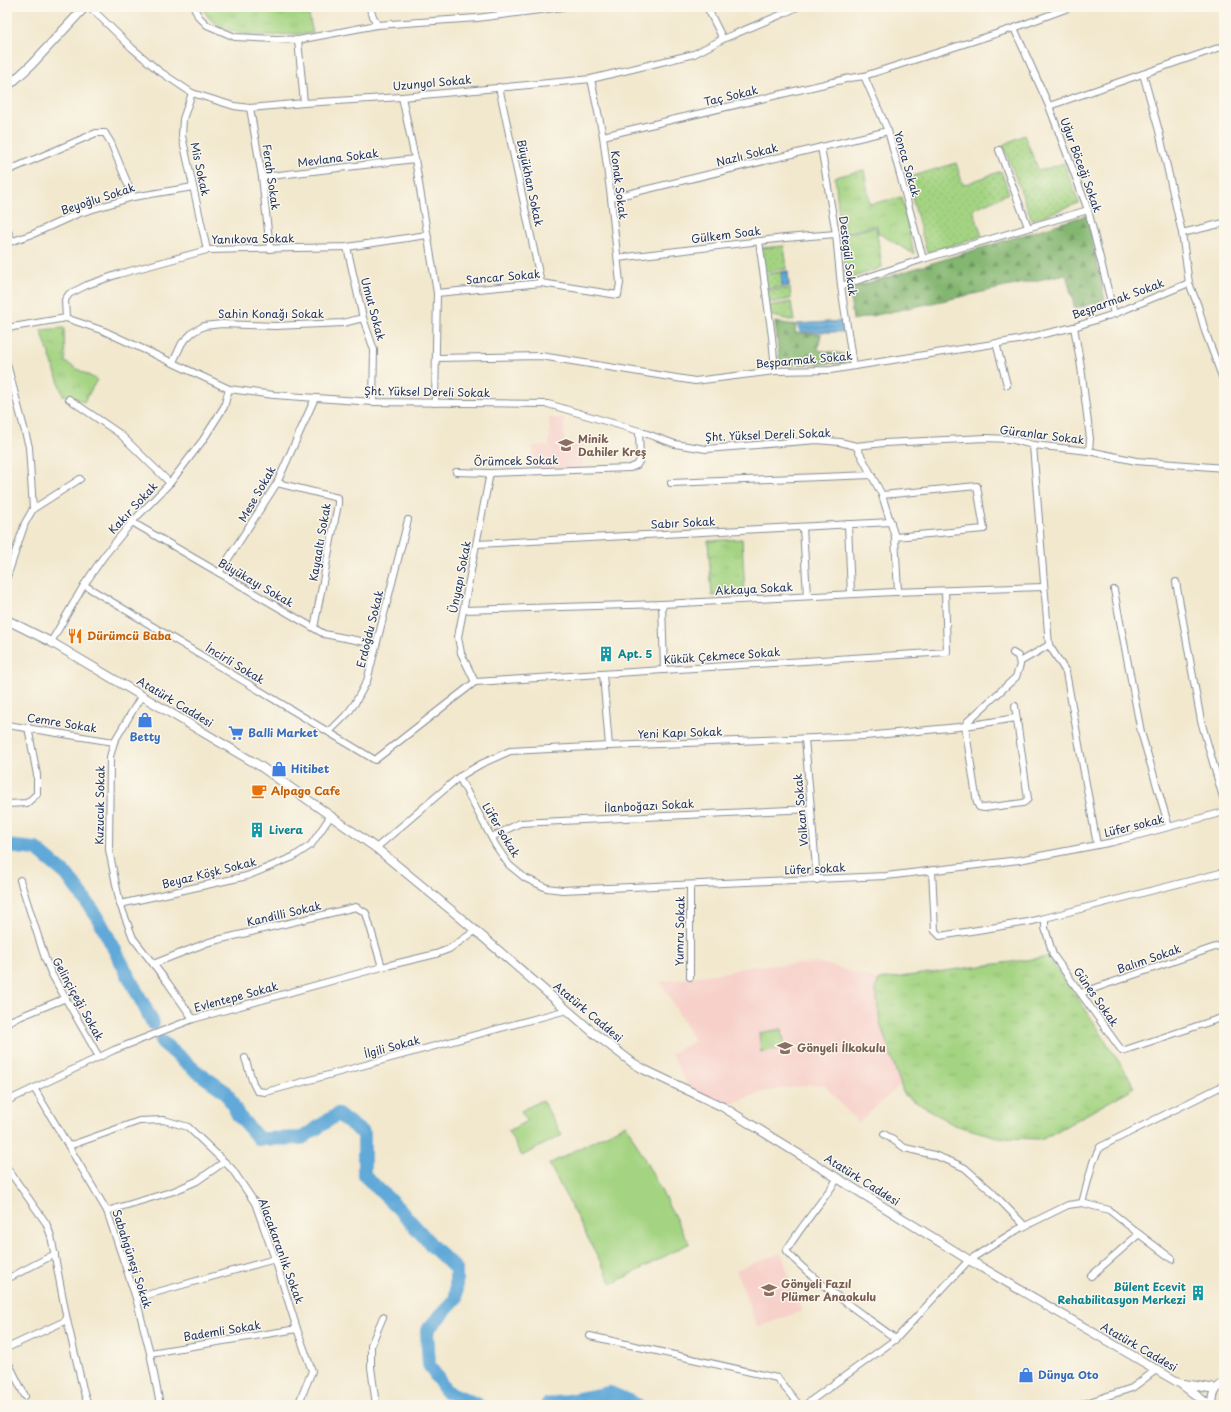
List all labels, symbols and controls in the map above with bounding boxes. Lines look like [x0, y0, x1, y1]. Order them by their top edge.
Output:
street label: Uzunyol Sokak [392, 71, 473, 94]
street label: Taç Sokak [702, 81, 760, 110]
street label: Uğur Böceği Sokak [1056, 115, 1107, 216]
street label: Yonca Sokak [890, 129, 925, 199]
street label: Büyükhan Sokak [513, 138, 548, 229]
street label: Nazlı Sokak [714, 138, 780, 170]
street label: Mis Sokak [187, 141, 215, 198]
street label: Ferah Sokak [258, 143, 285, 212]
street label: Mevlana Sokak [296, 144, 380, 171]
street label: Konak Sokak [607, 149, 632, 221]
street label: Beyoğlu Sokak [59, 178, 138, 219]
street label: Destegül Sokak [835, 215, 862, 298]
street label: Gülkem Soak [690, 222, 762, 247]
street label: Yanıkova Sokak [211, 229, 295, 248]
street label: Sancar Sokak [465, 265, 542, 288]
street label: Beşparmak Sokak [1069, 274, 1167, 323]
street label: Umut Sokak [357, 275, 390, 343]
street label: Sahin Konağı Sokak [218, 305, 325, 322]
street label: Beşparmak Sokak [755, 347, 854, 372]
street label: Şht. Yüksel Dereli Sokak [364, 382, 491, 401]
street label: Güranlar Sokak [999, 421, 1086, 448]
street label: Şht. Yüksel Dereli Sokak [705, 424, 832, 445]
place label: Minik Dahiler Kreş [578, 430, 646, 460]
school or university icon: Minik Dahiler Kreş [557, 436, 575, 454]
street label: Örümcek Sokak [473, 451, 559, 470]
street label: Mese Sokak [234, 462, 280, 525]
street label: Kakır Sokak [104, 477, 162, 537]
street label: Kayaaltı Sokak [304, 501, 335, 582]
street label: Sabır Sokak [650, 512, 716, 533]
street label: Ünyapı Sokak [444, 538, 475, 615]
street label: Büyükayı Sokak [215, 554, 298, 611]
street label: Akkaya Sokak [715, 578, 794, 599]
street label: Erdoğdu Sokak [352, 588, 388, 669]
restaurant icon: Dürümcü Baba [66, 627, 84, 645]
place label: Dürümcü Baba [87, 627, 172, 644]
street label: İncirli Sokak [202, 639, 269, 688]
street label: Kükük Çekmece Sokak [663, 643, 781, 668]
building icon: Apt. 5 [597, 645, 615, 663]
place label: Apt. 5 [618, 645, 652, 662]
street label: Atatürk Caddesi [134, 672, 216, 731]
street label: Cemre Sokak [26, 709, 99, 737]
shop icon: Betty [136, 711, 154, 729]
street label: Yeni Kapı Sokak [637, 723, 723, 742]
supermarket icon: Balli Market [227, 724, 245, 742]
place label: Balli Market [248, 724, 318, 741]
place label: Betty [130, 728, 160, 745]
shop icon: Hitibet [270, 760, 288, 778]
place label: Hitibet [291, 760, 329, 777]
street label: Kuzucuk Sokak [90, 764, 109, 845]
street label: Volkan Sokak [789, 772, 812, 847]
cafe icon: Alpago Cafe [250, 782, 268, 800]
place label: Alpago Cafe [271, 782, 341, 799]
street label: İlanboğazı Sokak [603, 795, 695, 816]
street label: Lüfer sokak [478, 799, 525, 861]
street label: Lüfer sokak [1102, 810, 1166, 841]
building icon: Livera [248, 821, 266, 839]
place label: Livera [269, 821, 303, 838]
street label: Beyaz Köşk Sokak [160, 853, 258, 892]
street label: Lüfer sokak [784, 858, 847, 879]
street label: Yumru Sokak [670, 895, 689, 966]
street label: Kandilli Sokak [245, 897, 324, 930]
street label: Balım Sokak [1115, 939, 1184, 977]
street label: Gelinçiçeği Sokak [48, 954, 109, 1044]
street label: Günes Sokak [1070, 964, 1124, 1030]
street label: Evlentepe Sokak [192, 977, 280, 1016]
street label: Atatürk Caddesi [550, 977, 627, 1046]
street label: İlgili Sokak [362, 1031, 422, 1062]
school or university icon: Gönyeli İlkokulu [776, 1039, 794, 1057]
place label: Gönyeli İlkokulu [797, 1039, 886, 1056]
street label: Atatürk Caddesi [821, 1150, 903, 1210]
street label: Alacakaranlık Sokak [254, 1196, 309, 1307]
street label: Sabahgüneşi Sokak [108, 1207, 157, 1311]
place label: Gönyeli Fazıl Plümer Anaokulu [781, 1275, 876, 1305]
place label: Bülent Ecevit Rehabilitasyon Merkezi [1058, 1278, 1187, 1308]
school or university icon: Gönyeli Fazıl Plümer Anaokulu [760, 1281, 778, 1299]
building icon: Bülent Ecevit Rehabilitasyon Merkezi [1189, 1284, 1207, 1302]
street label: Bademli Sokak [182, 1316, 263, 1345]
street label: Atatürk Caddesi [1098, 1318, 1181, 1375]
shop icon: Dünya Oto [1017, 1366, 1035, 1384]
place label: Dünya Oto [1038, 1366, 1099, 1383]

